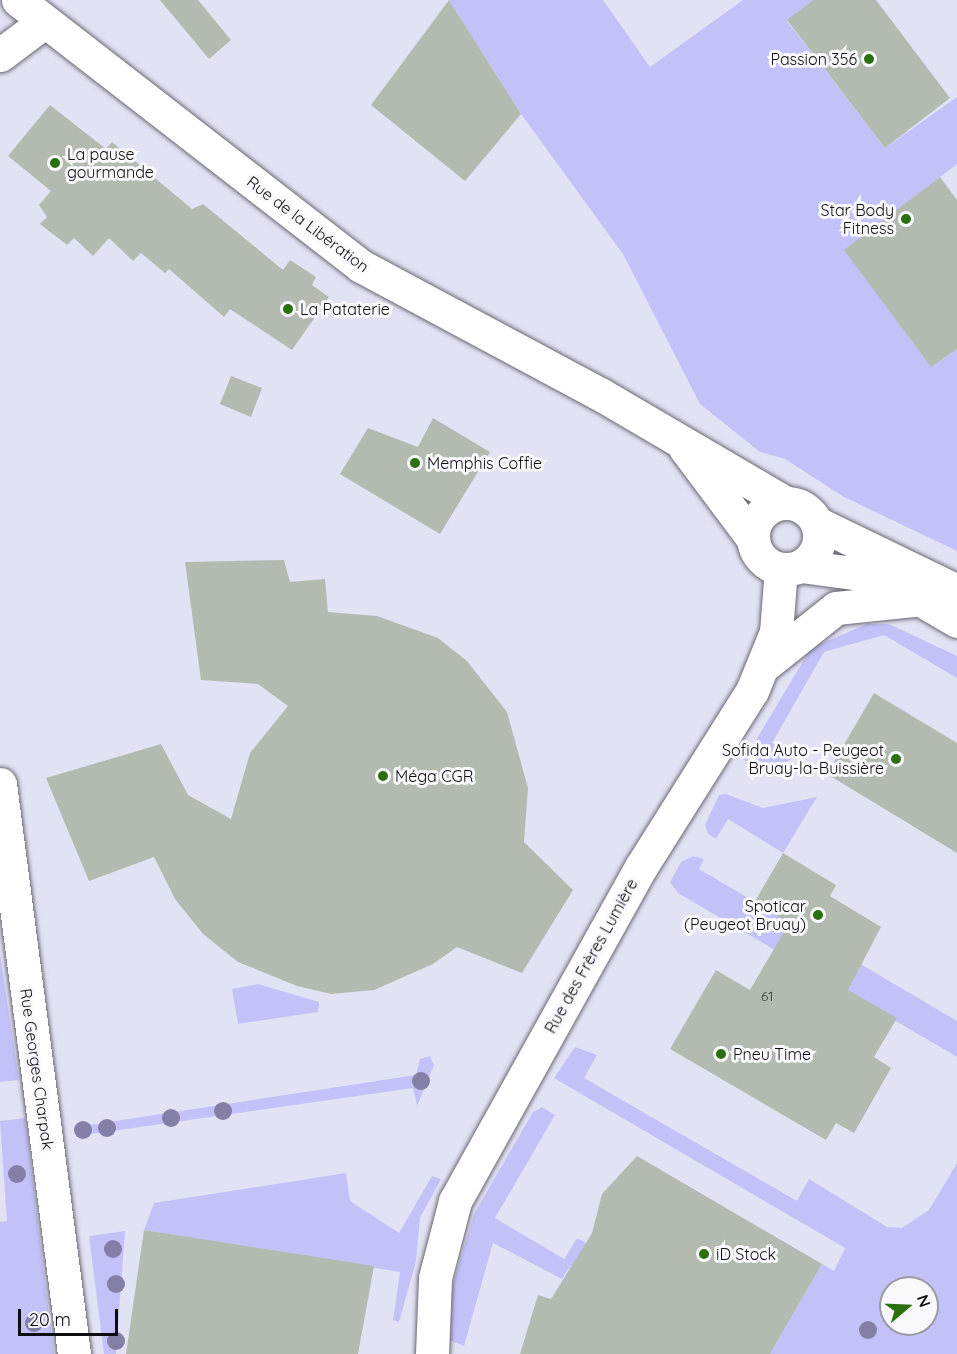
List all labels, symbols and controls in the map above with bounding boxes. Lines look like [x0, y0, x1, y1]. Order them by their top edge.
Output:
place label: Passion 356 [770, 49, 857, 69]
marker: Passion 356 [862, 52, 876, 66]
place label: La pause gourmande [67, 144, 154, 182]
marker: La pause gourmande [48, 156, 62, 170]
street label: Rue de la Libération [243, 172, 373, 276]
place label: Star Body Fitness [821, 200, 894, 238]
marker: Star Body Fitness [899, 212, 913, 226]
place label: La Pataterie [300, 299, 390, 319]
marker: La Pataterie [281, 302, 295, 316]
place label: Memphis Coffie [427, 453, 542, 473]
marker: Memphis Coffie [408, 456, 422, 470]
place label: Sofida Auto - Peugeot Bruay-la-Buissière [722, 740, 884, 778]
marker: Sofida Auto - Peugeot Bruay-la-Buissière [889, 752, 903, 766]
place label: Méga CGR [395, 766, 473, 786]
marker: Méga CGR [376, 769, 390, 783]
street label: Rue des Frères Lumière [541, 875, 641, 1037]
place label: Spoticar (Peugeot Bruay) [684, 896, 806, 934]
marker: Spoticar (Peugeot Bruay) [811, 908, 825, 922]
street label: Rue Georges Charpak [16, 987, 58, 1151]
house number: 61 [761, 988, 773, 1004]
place label: Pneu Time [733, 1044, 811, 1064]
marker: Pneu Time [714, 1047, 728, 1061]
place label: iD Stock [716, 1244, 776, 1264]
marker: iD Stock [697, 1247, 711, 1261]
north arrow [879, 1276, 939, 1336]
text: N [913, 1292, 935, 1310]
scale bar [21, 1297, 122, 1335]
text: 20 m [29, 1308, 71, 1331]

